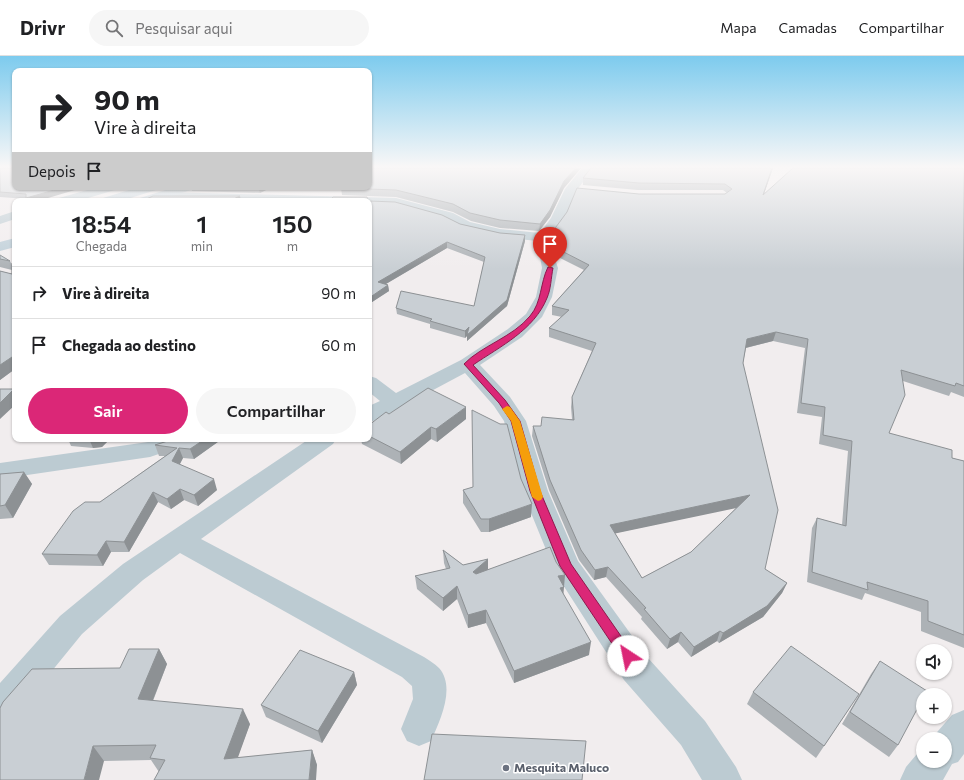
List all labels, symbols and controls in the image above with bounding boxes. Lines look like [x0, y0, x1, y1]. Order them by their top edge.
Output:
search box [89, 10, 369, 46]
text: Drivr [20, 16, 65, 39]
icon: search [103, 17, 125, 39]
text: Pesquisar aqui [135, 19, 233, 37]
text: Mapa [720, 19, 757, 36]
text: Camadas [779, 19, 837, 36]
text: Compartilhar [859, 19, 944, 36]
text: 90 m [94, 82, 160, 116]
icon: right [28, 84, 80, 136]
text: Vire à direita [94, 116, 196, 138]
icon: arrive [83, 160, 105, 182]
text: Depois [28, 162, 75, 180]
text: 18:54 [71, 209, 131, 238]
text: 1 [196, 209, 207, 238]
text: 150 [272, 209, 313, 238]
pin [533, 227, 567, 268]
icon: arrive [539, 233, 561, 255]
text: Chegada [76, 238, 127, 254]
text: min [191, 238, 213, 254]
text: m [287, 238, 298, 254]
icon: right [28, 282, 50, 304]
text: Vire à direita [62, 284, 150, 302]
text: 90 m [321, 284, 356, 302]
icon: arrive [28, 334, 50, 356]
text: Chegada ao destino [62, 336, 196, 354]
text: 60 m [321, 336, 356, 354]
button: Sair [28, 388, 188, 434]
button: Compartilhar [196, 388, 356, 434]
position arrow [607, 635, 649, 677]
map controls [916, 644, 952, 768]
button: sound [916, 644, 952, 680]
button: + [916, 688, 952, 724]
button: − [916, 732, 952, 768]
place label: Mesquita Maluco [514, 760, 609, 774]
marker: Mesquita Maluco [501, 763, 511, 773]

